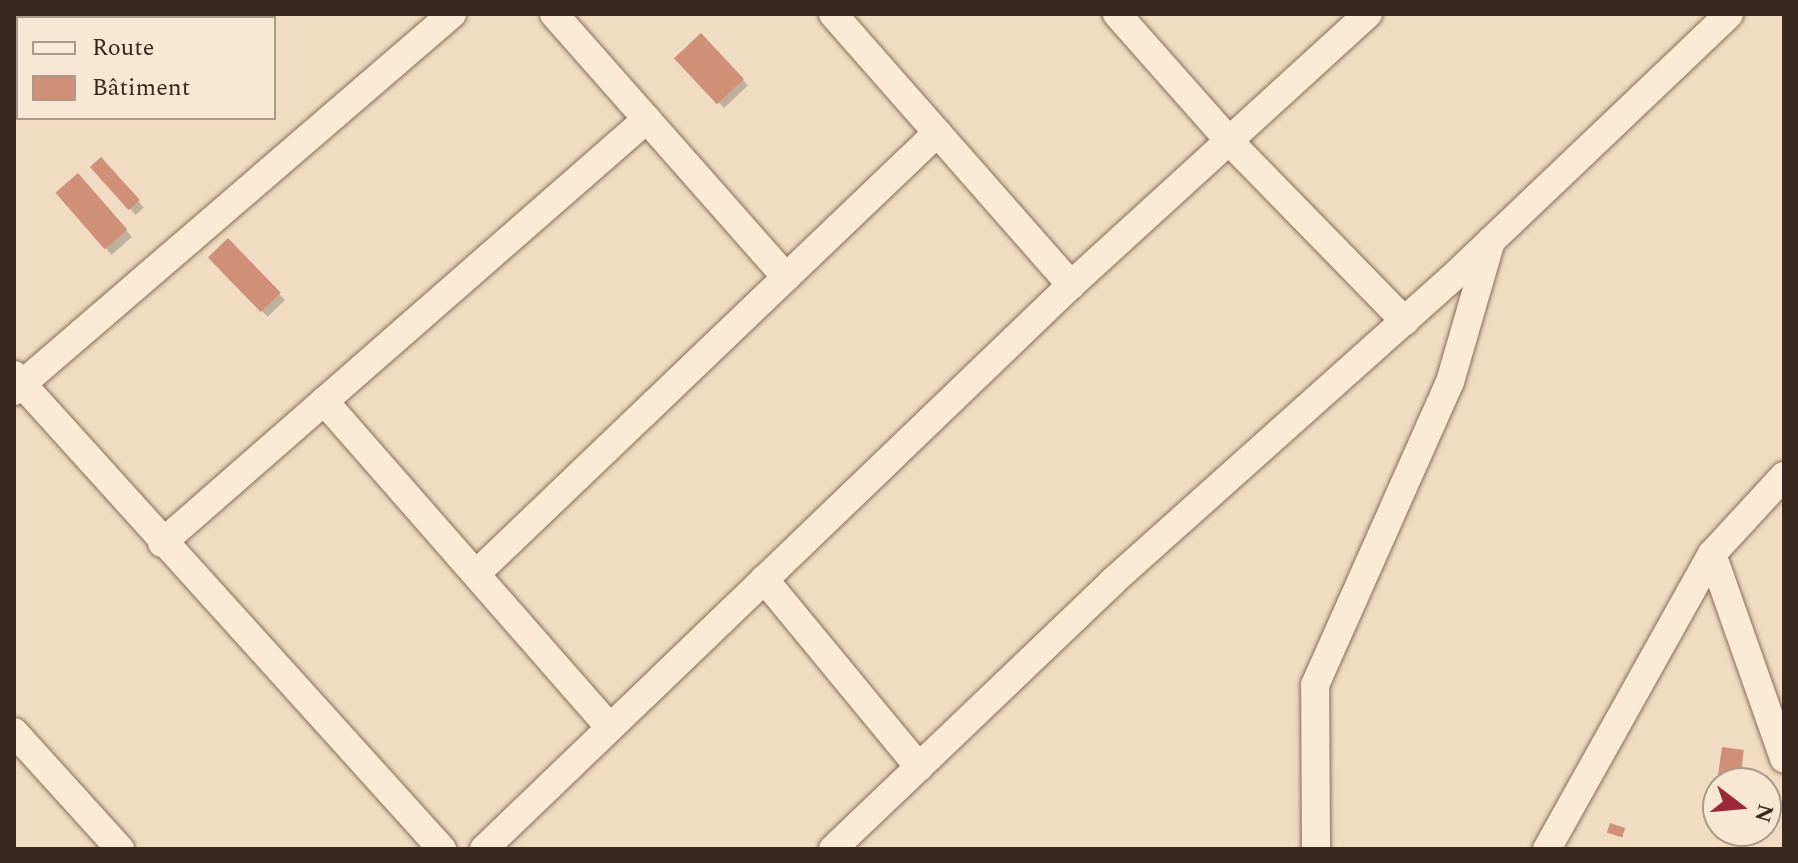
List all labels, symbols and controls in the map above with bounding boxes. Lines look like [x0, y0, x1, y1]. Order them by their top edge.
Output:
legend [16, 16, 276, 120]
text: Route [92, 30, 154, 66]
text: Bâtiment [92, 70, 190, 106]
north arrow [1702, 767, 1782, 847]
text: N [1745, 800, 1782, 826]

